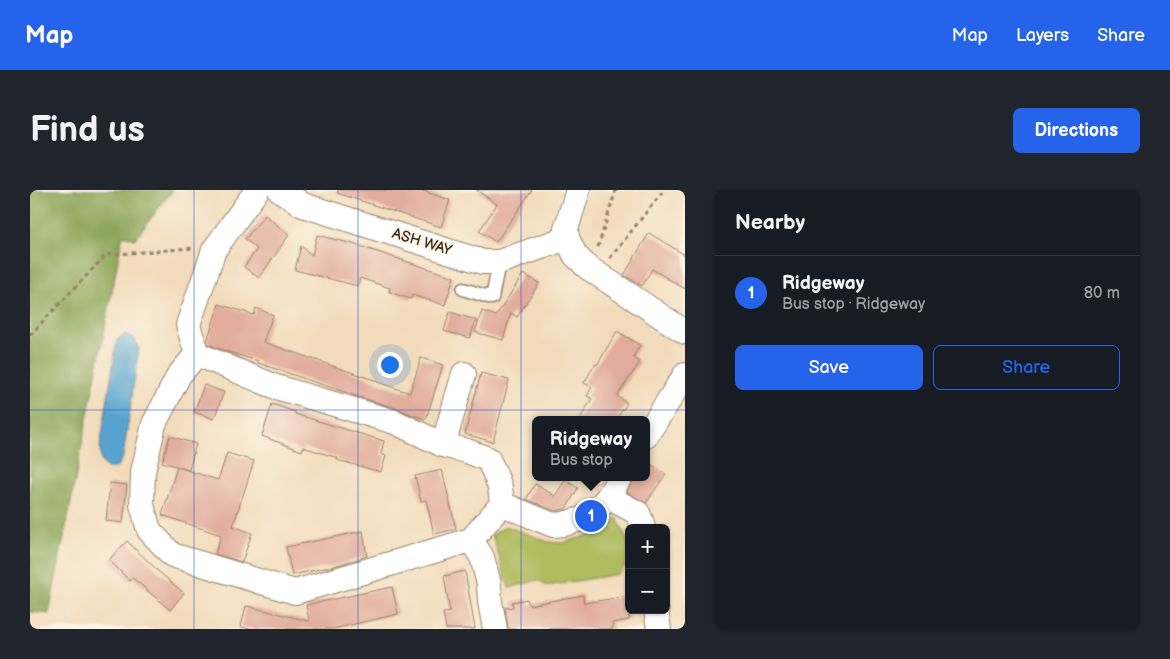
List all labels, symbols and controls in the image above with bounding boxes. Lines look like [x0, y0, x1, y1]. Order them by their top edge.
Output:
text: Map [25, 21, 73, 50]
text: Map [952, 25, 988, 46]
text: Layers [1016, 25, 1069, 46]
text: Share [1097, 25, 1145, 46]
button: Directions [1013, 108, 1140, 153]
text: Find us [30, 109, 145, 152]
text: Nearby [735, 210, 805, 235]
street label: ASH WAY [390, 224, 454, 260]
text: Ridgeway [782, 272, 864, 295]
text: 1 [748, 284, 754, 303]
text: 80 m [1084, 284, 1120, 303]
text: Bus stop · Ridgeway [782, 295, 925, 314]
button: Save [735, 345, 923, 390]
button: Share [933, 345, 1120, 390]
your location [377, 352, 403, 378]
popup [532, 416, 650, 481]
text: Ridgeway [550, 428, 632, 451]
text: Bus stop [550, 451, 613, 470]
pin: 1 [575, 497, 607, 535]
map controls [625, 524, 670, 614]
button: + [625, 524, 670, 569]
button: − [625, 569, 670, 614]

